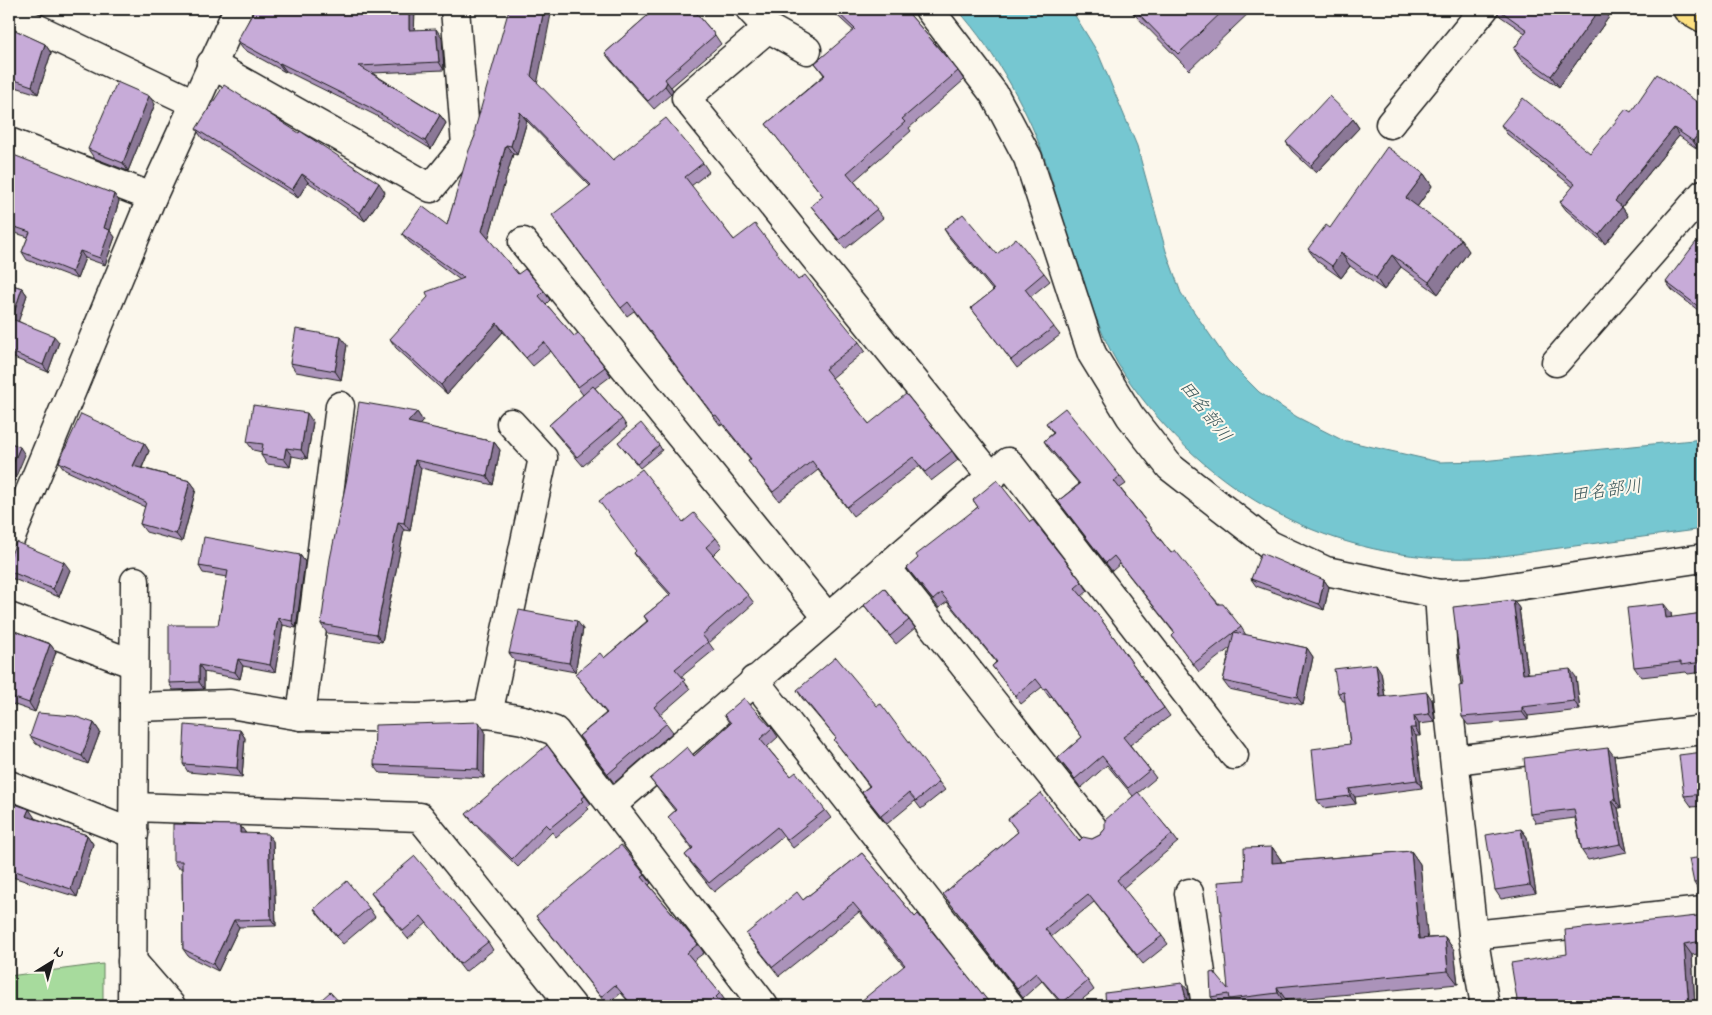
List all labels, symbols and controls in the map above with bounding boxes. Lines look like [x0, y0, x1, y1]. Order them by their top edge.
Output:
water label: 田名部川 [1172, 376, 1237, 449]
water label: 田名部川 [1569, 474, 1644, 510]
north arrow [28, 938, 78, 988]
text: N [49, 942, 69, 964]

